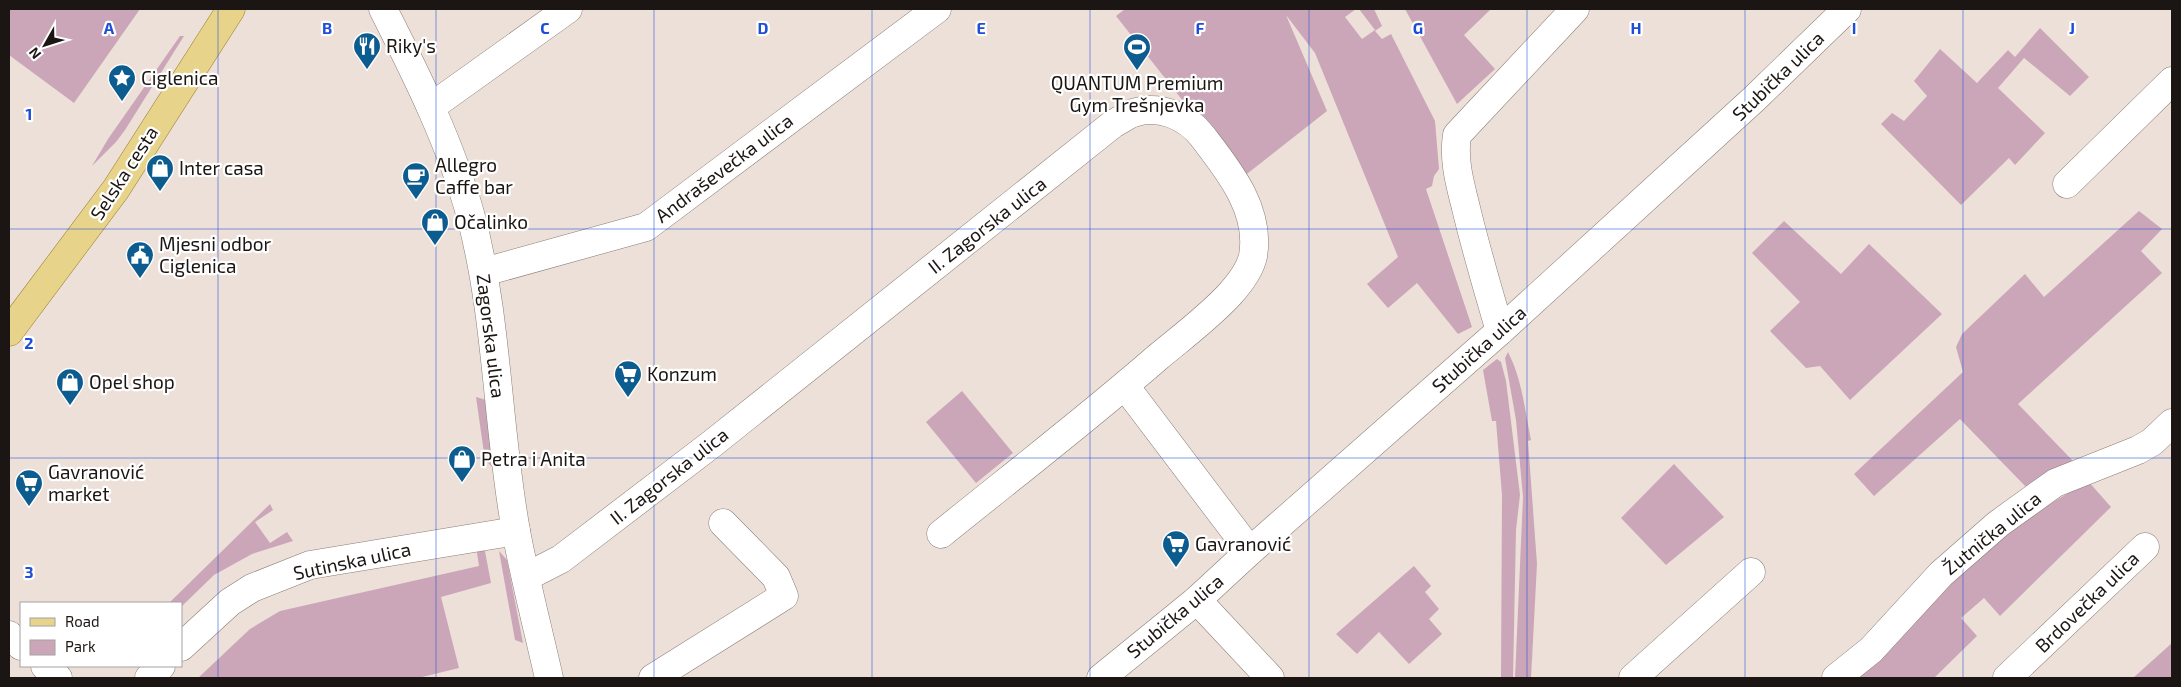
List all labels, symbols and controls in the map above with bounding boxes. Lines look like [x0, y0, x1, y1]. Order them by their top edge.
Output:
text: A [104, 18, 115, 37]
text: B [322, 18, 332, 37]
text: C [540, 18, 550, 37]
text: D [758, 18, 769, 37]
text: E [976, 18, 986, 37]
text: F [1196, 18, 1205, 37]
text: G [1413, 18, 1423, 37]
text: H [1630, 18, 1642, 37]
text: I [1852, 18, 1856, 37]
text: J [2069, 18, 2075, 37]
north arrow [20, 20, 70, 70]
street label: Stubička ulica [1727, 26, 1828, 125]
restaurant icon: Riky's [352, 31, 382, 70]
sports icon: QUANTUM Premium Gym Trešnjevka [1122, 32, 1152, 71]
place label: Riky's [386, 34, 436, 57]
text: N [25, 44, 44, 63]
place icon: Ciglenica [107, 63, 137, 102]
place label: Ciglenica [141, 66, 218, 89]
place label: QUANTUM Premium Gym Trešnjevka [1051, 71, 1223, 116]
text: 1 [26, 104, 32, 123]
street label: Andraševečka ulica [650, 108, 797, 227]
street label: Selska cesta [85, 122, 162, 224]
shop icon: Inter casa [145, 153, 175, 192]
place label: Allegro Caffe bar [435, 153, 513, 198]
place label: Inter casa [179, 156, 264, 179]
cafe icon: Allegro Caffe bar [401, 161, 431, 200]
street label: II. Zagorska ulica [923, 171, 1050, 278]
shop icon: Očalinko [420, 207, 450, 246]
place label: Očalinko [454, 210, 528, 233]
place label: Mjesni odbor Ciglenica [159, 232, 272, 277]
public building icon: Mjesni odbor Ciglenica [125, 240, 155, 279]
street label: Zagorska ulica [472, 272, 511, 399]
street label: Stubička ulica [1427, 300, 1530, 397]
text: 2 [24, 333, 34, 352]
supermarket icon: Konzum [613, 359, 643, 398]
place label: Konzum [647, 362, 717, 385]
shop icon: Opel shop [55, 367, 85, 406]
place label: Opel shop [89, 370, 175, 393]
street label: II. Zagorska ulica [605, 422, 732, 529]
shop icon: Petra i Anita [447, 444, 477, 483]
place label: Petra i Anita [481, 447, 586, 470]
place label: Gavranović market [48, 460, 144, 505]
supermarket icon: Gavranović market [14, 468, 44, 507]
street label: Žutnička ulica [1938, 486, 2045, 579]
supermarket icon: Gavranović [1161, 529, 1191, 568]
place label: Gavranović [1195, 532, 1291, 555]
street label: Sutinska ulica [291, 537, 413, 584]
street label: Brdovečka ulica [2030, 546, 2143, 657]
text: 3 [24, 562, 34, 581]
street label: Stubička ulica [1122, 569, 1228, 663]
legend [20, 602, 182, 667]
text: Road [65, 612, 100, 630]
text: Park [65, 637, 96, 655]

